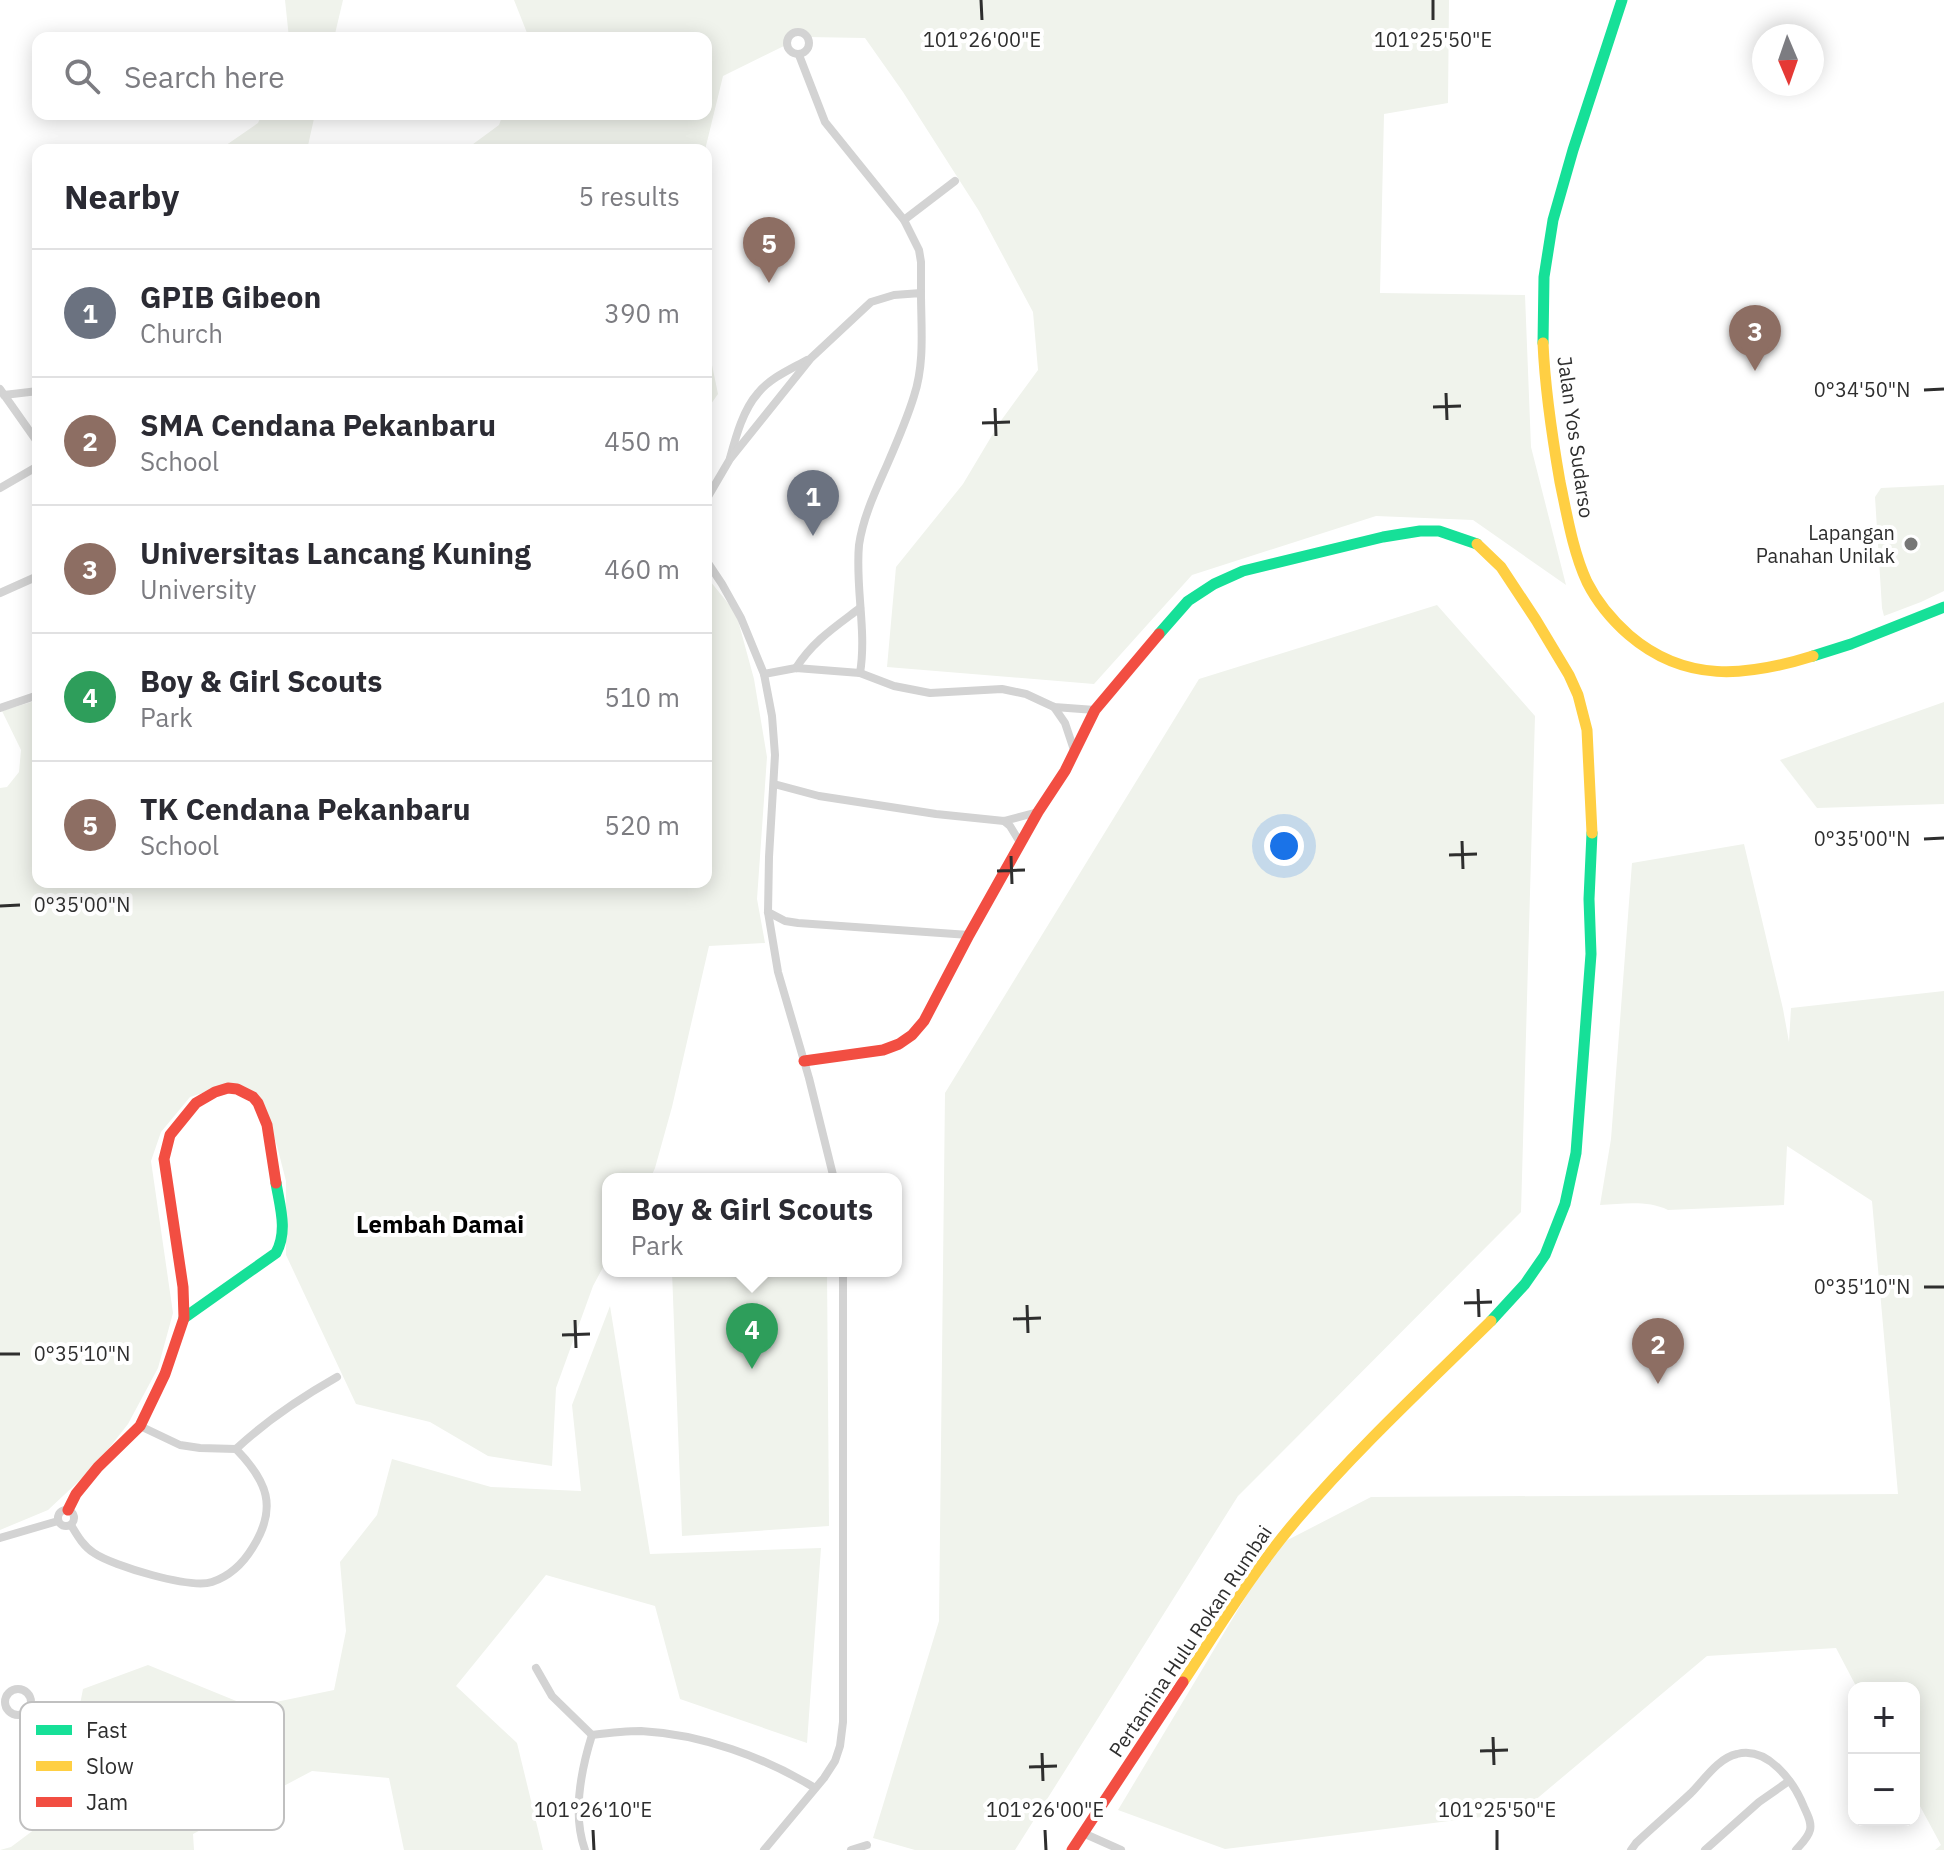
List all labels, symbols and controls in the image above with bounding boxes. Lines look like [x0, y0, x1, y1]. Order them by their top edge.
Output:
north arrow [1752, 24, 1824, 96]
text: 101°26'00"E [923, 26, 1041, 53]
text: 101°25'50"E [1374, 26, 1492, 53]
search box [32, 32, 712, 120]
icon: search [60, 54, 104, 98]
text: Search here [124, 57, 285, 96]
text: Nearby [64, 174, 179, 218]
text: 5 results [578, 179, 680, 213]
pin: 5 [743, 217, 795, 283]
text: GPIB Gibeon [140, 277, 321, 316]
text: 1 [82, 296, 98, 330]
text: 390 m [604, 296, 680, 330]
pin: 3 [1729, 305, 1781, 371]
text: Church [140, 316, 223, 350]
street label: Jalan Yos Sudarso [1551, 354, 1601, 520]
text: 0°34'50"N [1814, 376, 1910, 403]
text: SMA Cendana Pekanbaru [140, 405, 496, 444]
text: 2 [82, 424, 98, 458]
text: 450 m [604, 424, 680, 458]
text: School [140, 444, 219, 478]
pin: 1 [787, 470, 839, 536]
place label: Lapangan Panahan Unilak [1756, 519, 1895, 569]
text: Universitas Lancang Kuning [140, 533, 531, 572]
marker: Lapangan Panahan Unilak [1902, 535, 1920, 553]
text: 3 [82, 552, 98, 586]
text: 460 m [604, 552, 680, 586]
text: University [140, 572, 257, 606]
text: Boy & Girl Scouts [140, 661, 382, 700]
text: 4 [82, 680, 98, 714]
text: 510 m [604, 680, 680, 714]
text: Park [140, 700, 193, 734]
text: TK Cendana Pekanbaru [140, 789, 471, 828]
text: 5 [82, 808, 98, 842]
text: 520 m [604, 808, 680, 842]
text: 0°35'00"N [1814, 825, 1910, 852]
your location [1264, 826, 1304, 866]
text: School [140, 828, 219, 862]
text: 0°35'00"N [34, 891, 130, 918]
popup [602, 1173, 902, 1277]
text: Boy & Girl Scouts [631, 1189, 873, 1228]
district label: Lembah Damai [356, 1208, 524, 1240]
text: Park [631, 1228, 683, 1262]
text: 0°35'10"N [1814, 1273, 1910, 1300]
pin: 4 [726, 1303, 778, 1369]
pin: 2 [1632, 1318, 1684, 1384]
text: 0°35'10"N [34, 1340, 130, 1367]
street label: Pertamina Hulu Rokan Rumbai [1102, 1520, 1278, 1762]
map controls [1848, 1682, 1920, 1826]
button: + [1848, 1682, 1920, 1754]
legend [20, 1702, 284, 1830]
text: Fast [86, 1715, 127, 1744]
text: Slow [86, 1751, 134, 1780]
button: − [1848, 1754, 1920, 1826]
text: Jam [86, 1787, 128, 1816]
text: 101°26'10"E [534, 1796, 652, 1823]
text: 101°26'00"E [986, 1796, 1104, 1823]
text: 101°25'50"E [1438, 1796, 1556, 1823]

